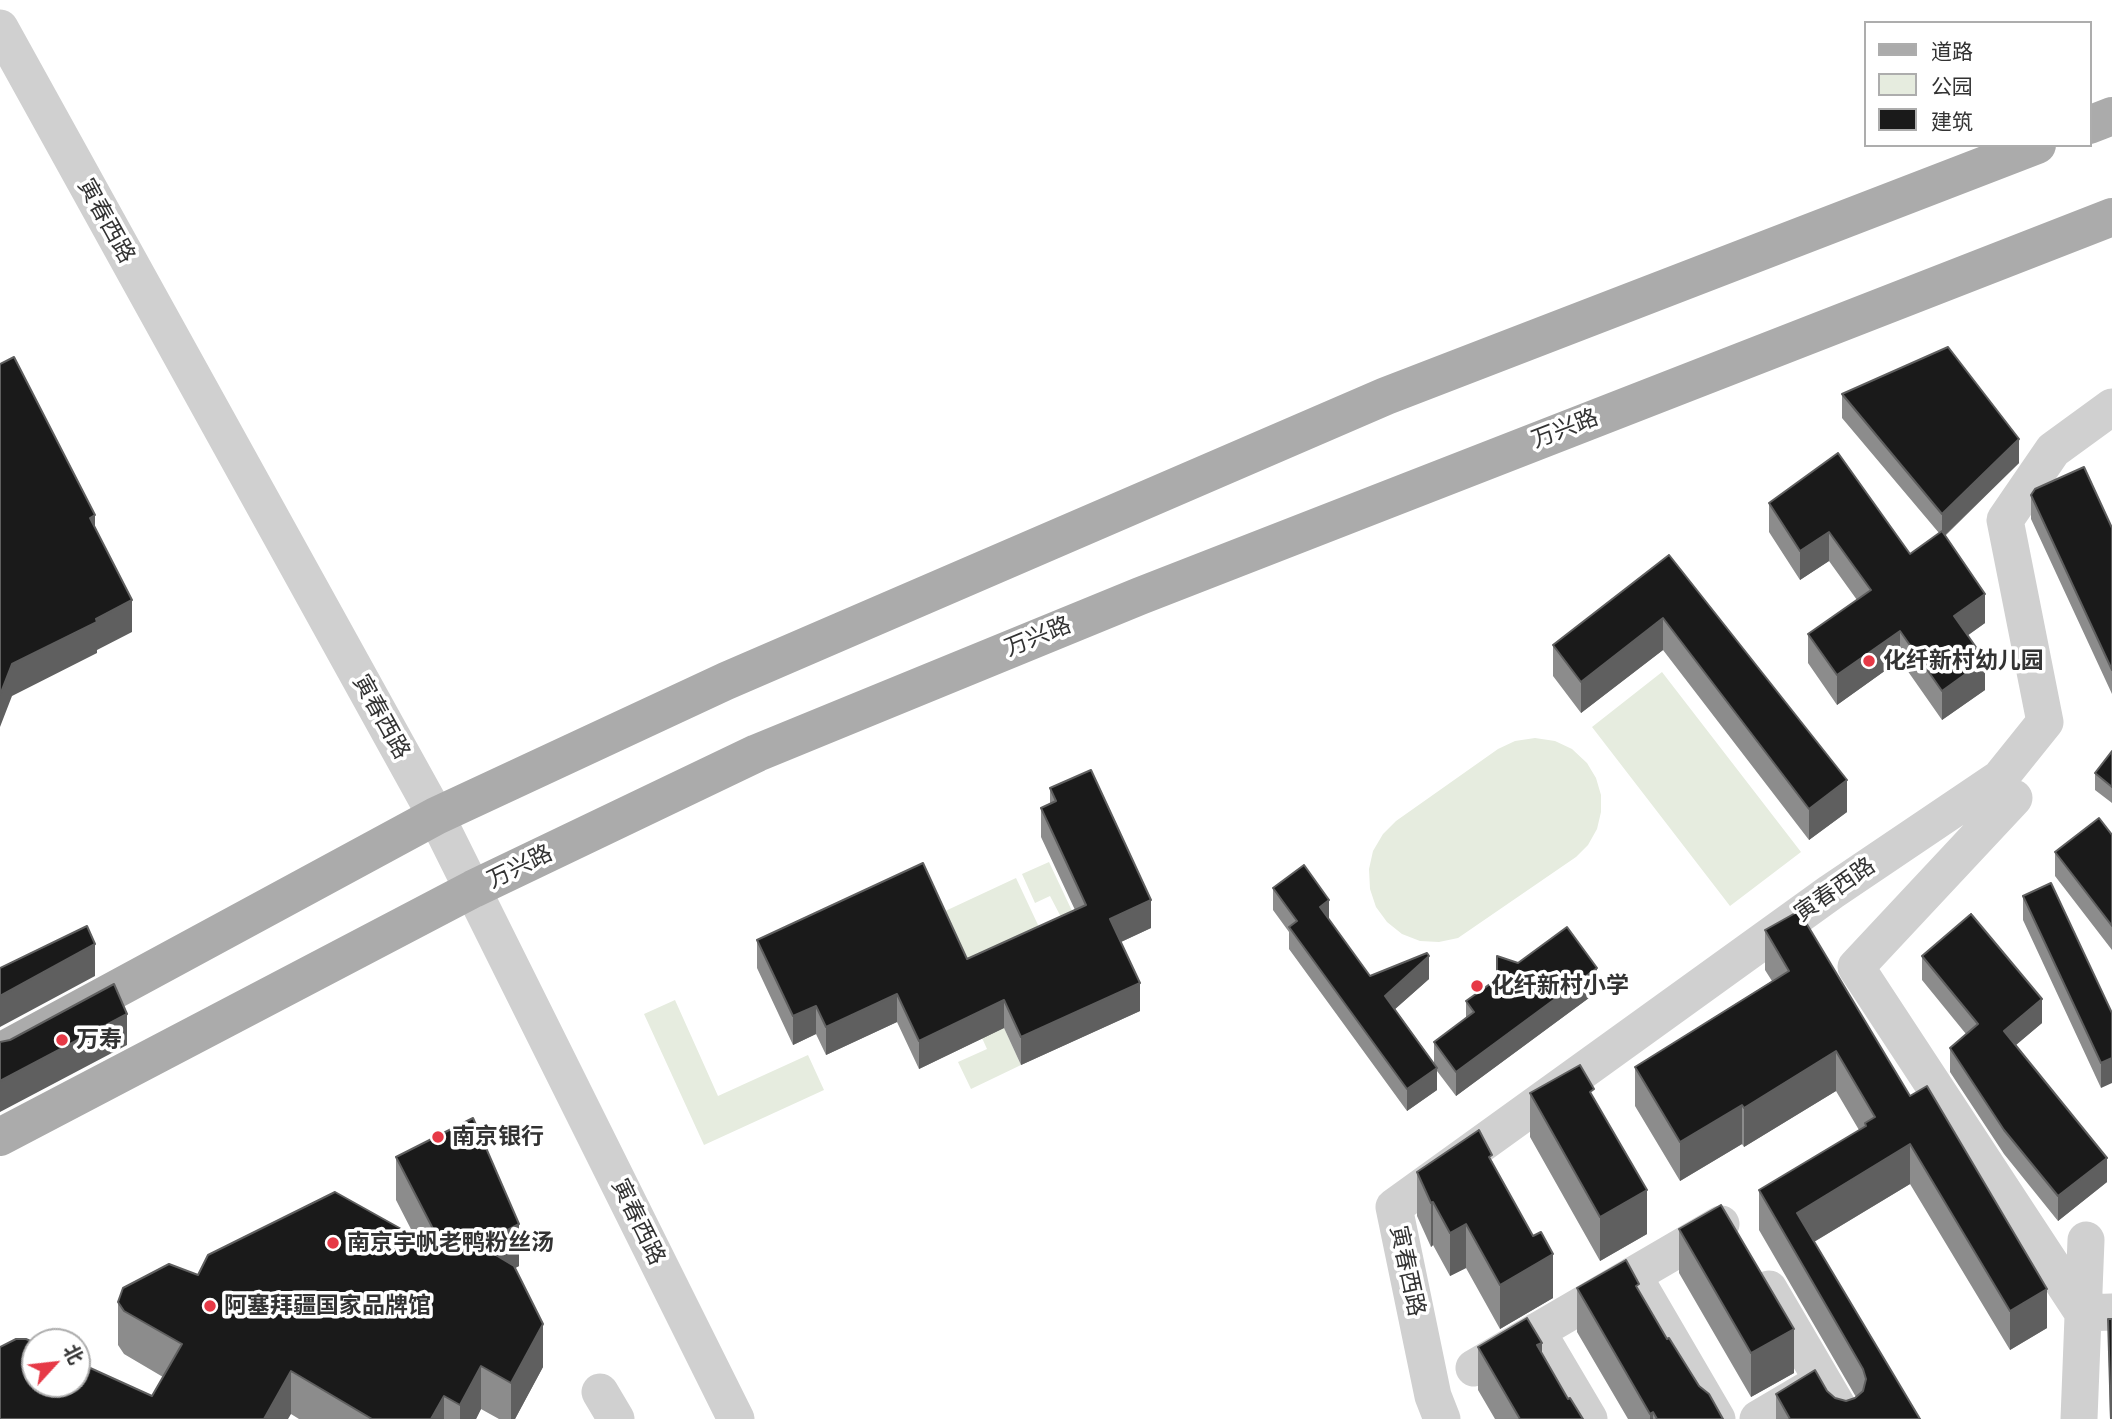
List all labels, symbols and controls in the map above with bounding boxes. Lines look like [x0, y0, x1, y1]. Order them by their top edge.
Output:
legend [1864, 21, 2091, 147]
text: 道路 [1931, 39, 1973, 64]
text: 公园 [1931, 74, 1973, 99]
text: 建筑 [1931, 109, 1973, 134]
street label: 寅春西路 [72, 174, 140, 268]
street label: 万兴路 [1528, 404, 1602, 454]
street label: 万兴路 [1001, 611, 1075, 663]
place label: 化纤新村幼儿园 [1883, 647, 2044, 675]
marker: 化纤新村幼儿园 [1861, 653, 1877, 669]
street label: 寅春西路 [347, 670, 415, 764]
street label: 万兴路 [483, 839, 557, 895]
street label: 寅春西路 [1789, 852, 1881, 928]
place label: 化纤新村小学 [1491, 972, 1629, 1000]
marker: 化纤新村小学 [1469, 978, 1485, 994]
place label: 万寿 [76, 1026, 122, 1054]
marker: 万寿 [54, 1032, 70, 1048]
place label: 南京银行 [452, 1123, 544, 1151]
marker: 南京银行 [430, 1129, 446, 1145]
street label: 寅春西路 [605, 1175, 671, 1269]
street label: 寅春西路 [1384, 1223, 1430, 1319]
place label: 南京宇帆老鸭粉丝汤 [347, 1229, 554, 1257]
marker: 南京宇帆老鸭粉丝汤 [325, 1235, 341, 1251]
place label: 阿塞拜疆国家品牌馆 [224, 1292, 431, 1320]
marker: 阿塞拜疆国家品牌馆 [202, 1298, 218, 1314]
north arrow [21, 1328, 91, 1398]
text: 北 [59, 1340, 88, 1368]

